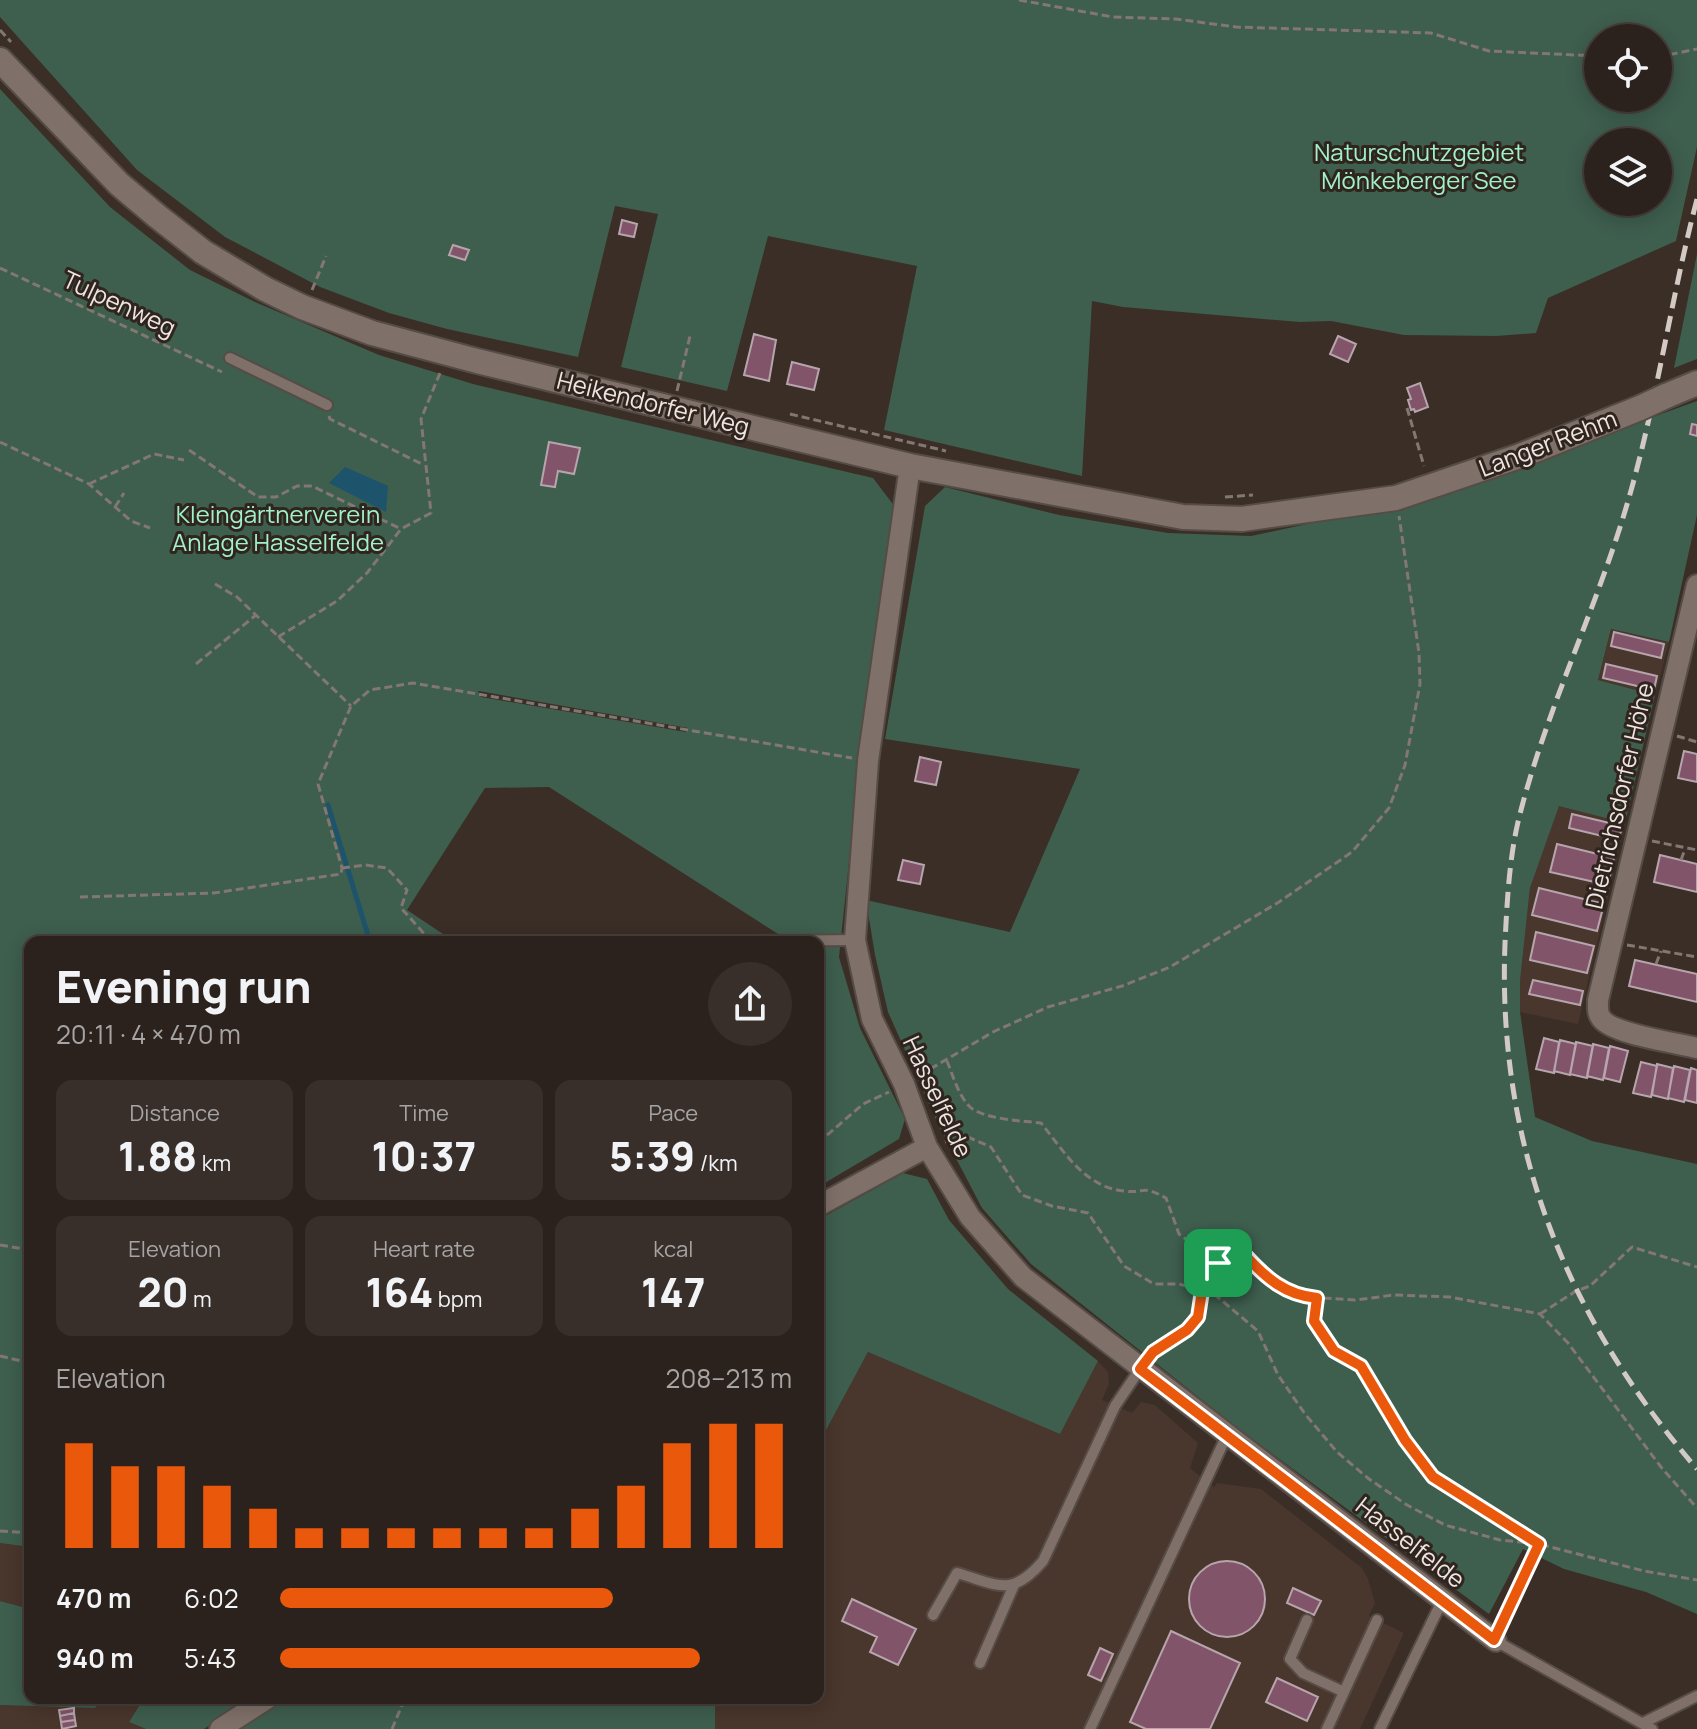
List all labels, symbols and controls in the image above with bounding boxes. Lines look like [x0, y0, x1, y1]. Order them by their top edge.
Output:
map controls [1584, 24, 1672, 216]
button: locate [1584, 24, 1672, 112]
button: layers [1584, 128, 1672, 216]
park label: Naturschutzgebiet Mönkeberger See [1314, 135, 1524, 196]
street label: Tulpenweg [58, 262, 182, 343]
street label: Heikendorfer Weg [554, 363, 753, 442]
street label: Langer Rehm [1474, 401, 1621, 484]
park label: Kleingärtnerverein Anlage Hasselfelde [172, 497, 384, 558]
street label: Dietrichsdorfer Höhe [1576, 679, 1661, 912]
text: Evening run [56, 956, 312, 1016]
button: share [708, 962, 792, 1046]
text: 20:11 · 4 × 470 m [56, 1016, 241, 1052]
street label: Hasselfelde [896, 1030, 981, 1162]
text: Distance [130, 1098, 220, 1128]
text: Time [399, 1098, 449, 1128]
text: Pace [648, 1098, 698, 1128]
text: 1.88 [118, 1128, 197, 1183]
text: 10:37 [372, 1128, 476, 1183]
text: 5:39 [609, 1128, 695, 1183]
text: km [197, 1148, 231, 1178]
text: /km [695, 1148, 738, 1178]
pin [1184, 1229, 1252, 1297]
text: Elevation [128, 1234, 221, 1264]
text: Heart rate [373, 1234, 475, 1264]
text: kcal [653, 1234, 693, 1264]
icon: arrive [1196, 1241, 1240, 1285]
text: 20 [138, 1264, 189, 1319]
text: 164 [366, 1264, 433, 1319]
text: 147 [641, 1264, 706, 1319]
text: m [189, 1284, 212, 1314]
text: bpm [433, 1284, 482, 1314]
text: Elevation [56, 1360, 166, 1396]
text: 208–213 m [666, 1360, 792, 1396]
street label: Hasselfelde [1349, 1489, 1473, 1595]
text: 470 m [56, 1580, 131, 1616]
text: 6:02 [184, 1580, 239, 1616]
text: 940 m [56, 1640, 134, 1676]
text: 5:43 [184, 1640, 237, 1676]

